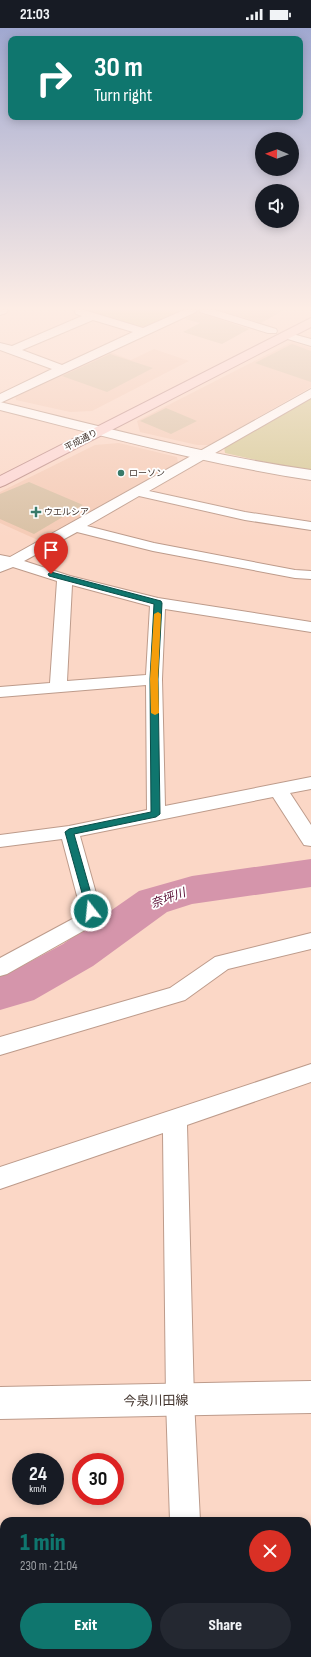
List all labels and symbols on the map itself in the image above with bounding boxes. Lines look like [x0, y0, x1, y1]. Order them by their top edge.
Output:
north arrow [255, 132, 299, 176]
street label: 平成通り [63, 427, 100, 454]
marker: ローソン [116, 468, 126, 478]
place label: ローソン [129, 468, 165, 479]
marker: ウエルシア [31, 507, 41, 517]
place label: ウエルシア [44, 507, 89, 518]
pin [34, 533, 68, 574]
water label: 奈坪川 [149, 885, 190, 912]
position arrow [70, 890, 112, 932]
street label: 今泉川田線 [123, 1392, 189, 1410]
speed limit sign: 30 [72, 1453, 124, 1505]

